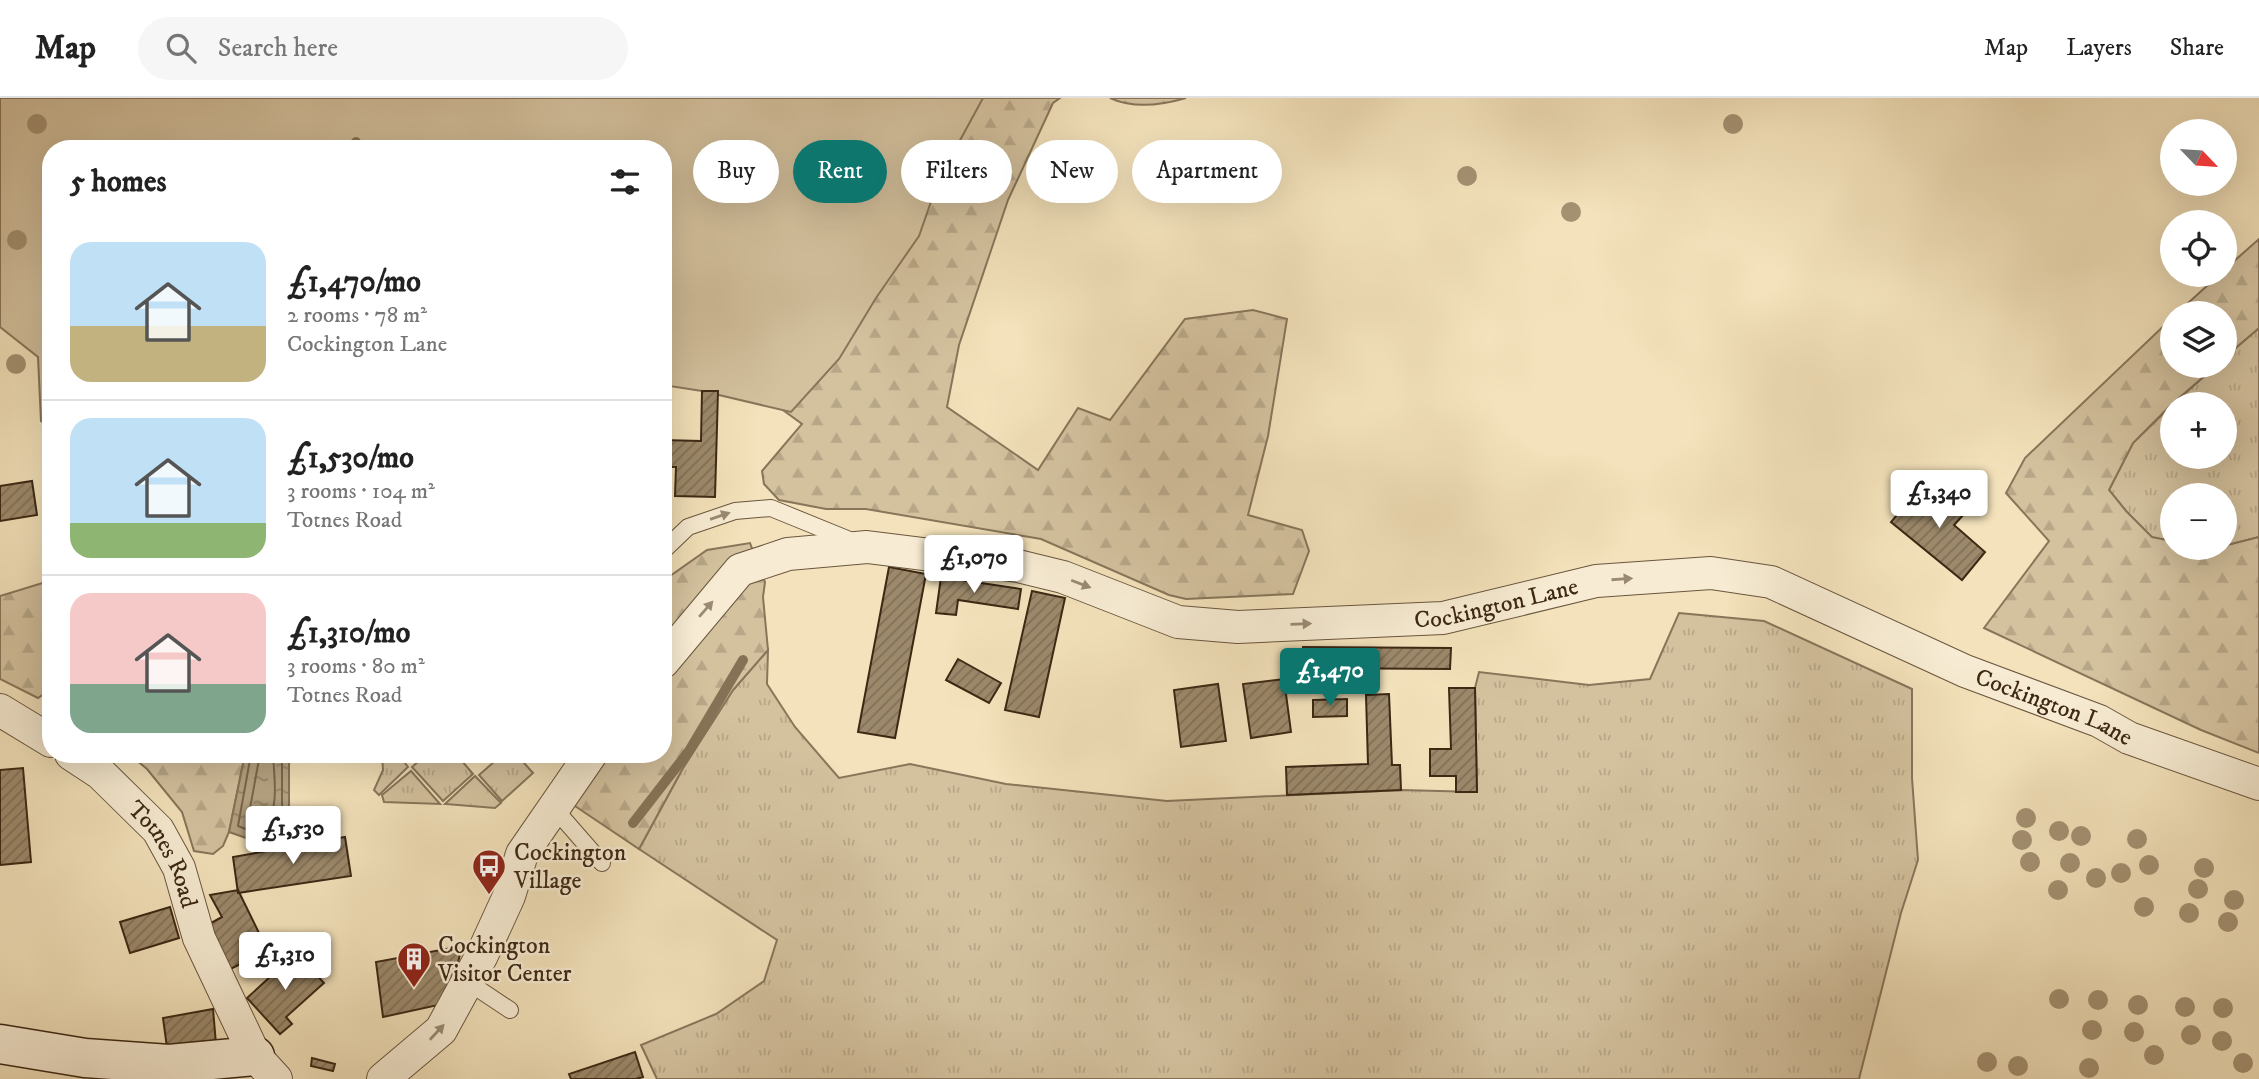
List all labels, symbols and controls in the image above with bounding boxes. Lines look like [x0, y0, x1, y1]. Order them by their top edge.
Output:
search box [138, 17, 628, 80]
text: Map [35, 28, 96, 69]
icon: search [162, 29, 200, 67]
text: Search here [218, 32, 338, 65]
text: Map [1984, 33, 2028, 63]
text: Layers [2066, 33, 2132, 63]
text: Share [2170, 33, 2224, 63]
north arrow [2160, 119, 2236, 196]
map controls [2160, 119, 2237, 560]
chip: Buy [693, 140, 779, 203]
chip: Rent [793, 140, 887, 203]
chip: Filters [901, 140, 1012, 203]
chip: New [1026, 140, 1118, 203]
chip: Apartment [1132, 140, 1282, 203]
icon: filters [606, 163, 644, 201]
text: 5 homes [70, 164, 166, 201]
button: locate [2160, 210, 2237, 287]
text: £1,470/mo [287, 264, 421, 301]
icon: home [126, 270, 210, 354]
text: 2 rooms · 78 m² [287, 301, 427, 330]
button: layers [2160, 301, 2237, 378]
text: Cockington Lane [287, 330, 447, 359]
button: + [2160, 392, 2237, 469]
text: £1,530/mo [287, 440, 414, 477]
icon: home [126, 446, 210, 530]
pin: £1,340 [1882, 470, 1996, 530]
text: 3 rooms · 104 m² [287, 477, 435, 506]
text: £1,340 [1907, 478, 1971, 507]
button: − [2160, 483, 2237, 560]
text: Totnes Road [287, 506, 402, 535]
one-way arrow [710, 510, 731, 521]
pin: £1,070 [917, 536, 1031, 595]
text: £1,070 [940, 543, 1008, 572]
street label: Cockington Lane [1413, 572, 1581, 635]
one-way arrow [1611, 573, 1633, 584]
one-way arrow [1070, 579, 1091, 590]
one-way arrow [698, 600, 713, 617]
text: £1,310/mo [287, 615, 410, 652]
one-way arrow [1290, 619, 1312, 630]
icon: home [126, 621, 210, 705]
pin: £1,470 [1273, 648, 1387, 708]
text: 3 rooms · 80 m² [287, 652, 425, 681]
text: £1,470 [1296, 656, 1364, 685]
street label: Cockington Lane [1971, 662, 2138, 753]
text: Totnes Road [287, 681, 402, 710]
street label: Totnes Road [121, 795, 204, 912]
pin: £1,530 [236, 806, 350, 866]
text: £1,530 [262, 814, 324, 843]
place label: Cockington Village [513, 838, 627, 896]
bus stop icon: Cockington Village [470, 847, 508, 896]
place label: Cockington Visitor Center [437, 931, 572, 989]
pin: £1,310 [228, 932, 342, 992]
text: £1,310 [255, 940, 315, 969]
building icon: Cockington Visitor Center [395, 940, 433, 989]
one-way arrow [428, 1024, 445, 1041]

